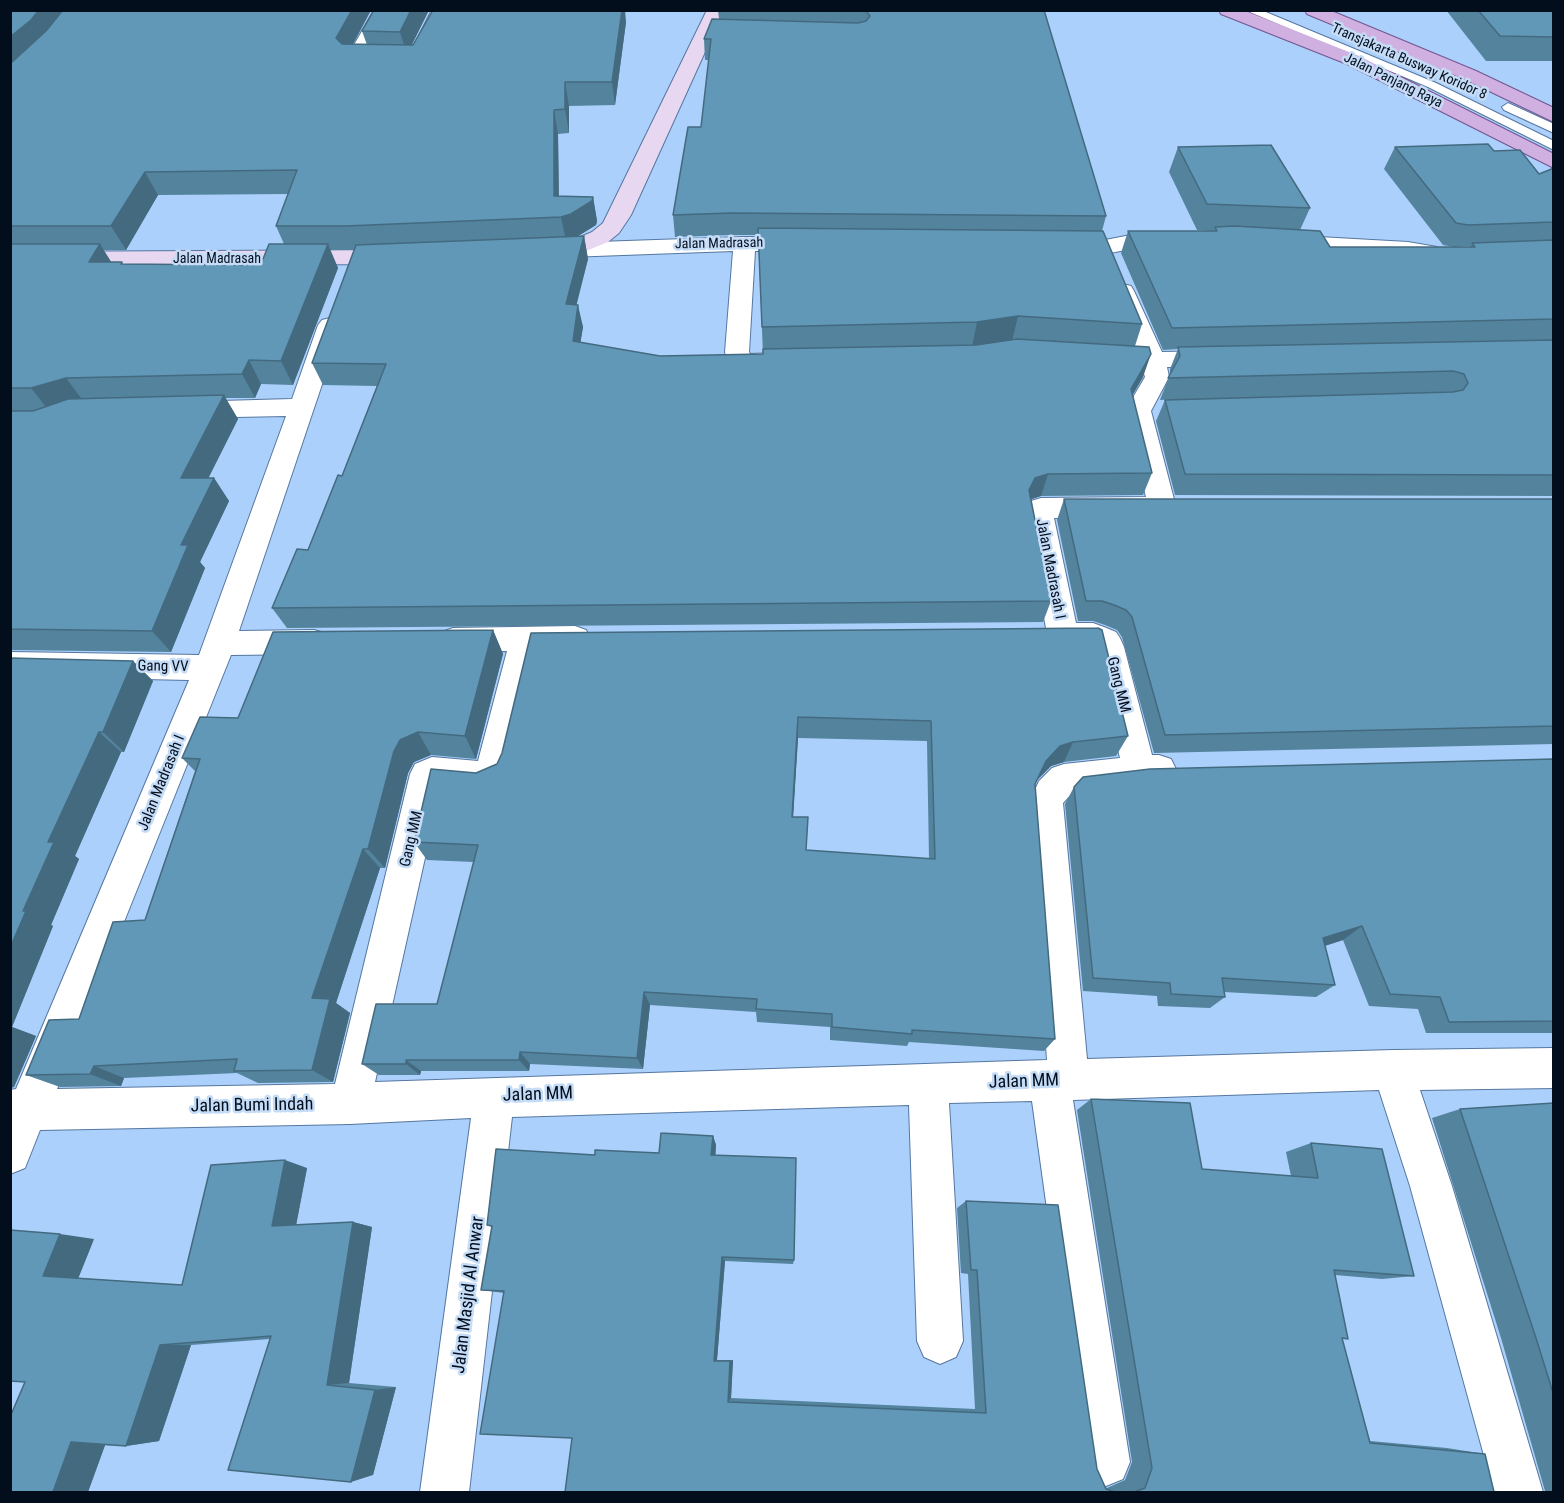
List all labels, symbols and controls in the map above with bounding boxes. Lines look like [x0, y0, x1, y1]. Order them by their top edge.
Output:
street label: Transjakarta Busway Koridor 8 [1329, 20, 1489, 104]
street label: Jalan Panjang Raya [1341, 50, 1445, 112]
street label: Jalan Madrasah [675, 235, 763, 253]
street label: Jalan Madrasah [173, 251, 261, 267]
street label: Jalan Madrasah I [1031, 517, 1069, 621]
street label: Gang MM [1102, 655, 1134, 715]
street label: Gang VV [137, 658, 189, 676]
street label: Jalan Madrasah I [135, 733, 189, 833]
street label: Gang MM [397, 809, 427, 869]
street label: Jalan MM [989, 1070, 1059, 1094]
street label: Jalan MM [503, 1083, 573, 1107]
street label: Jalan Bumi Indah [190, 1094, 314, 1118]
street label: Jalan Masjid Al Anwar [449, 1215, 489, 1375]

